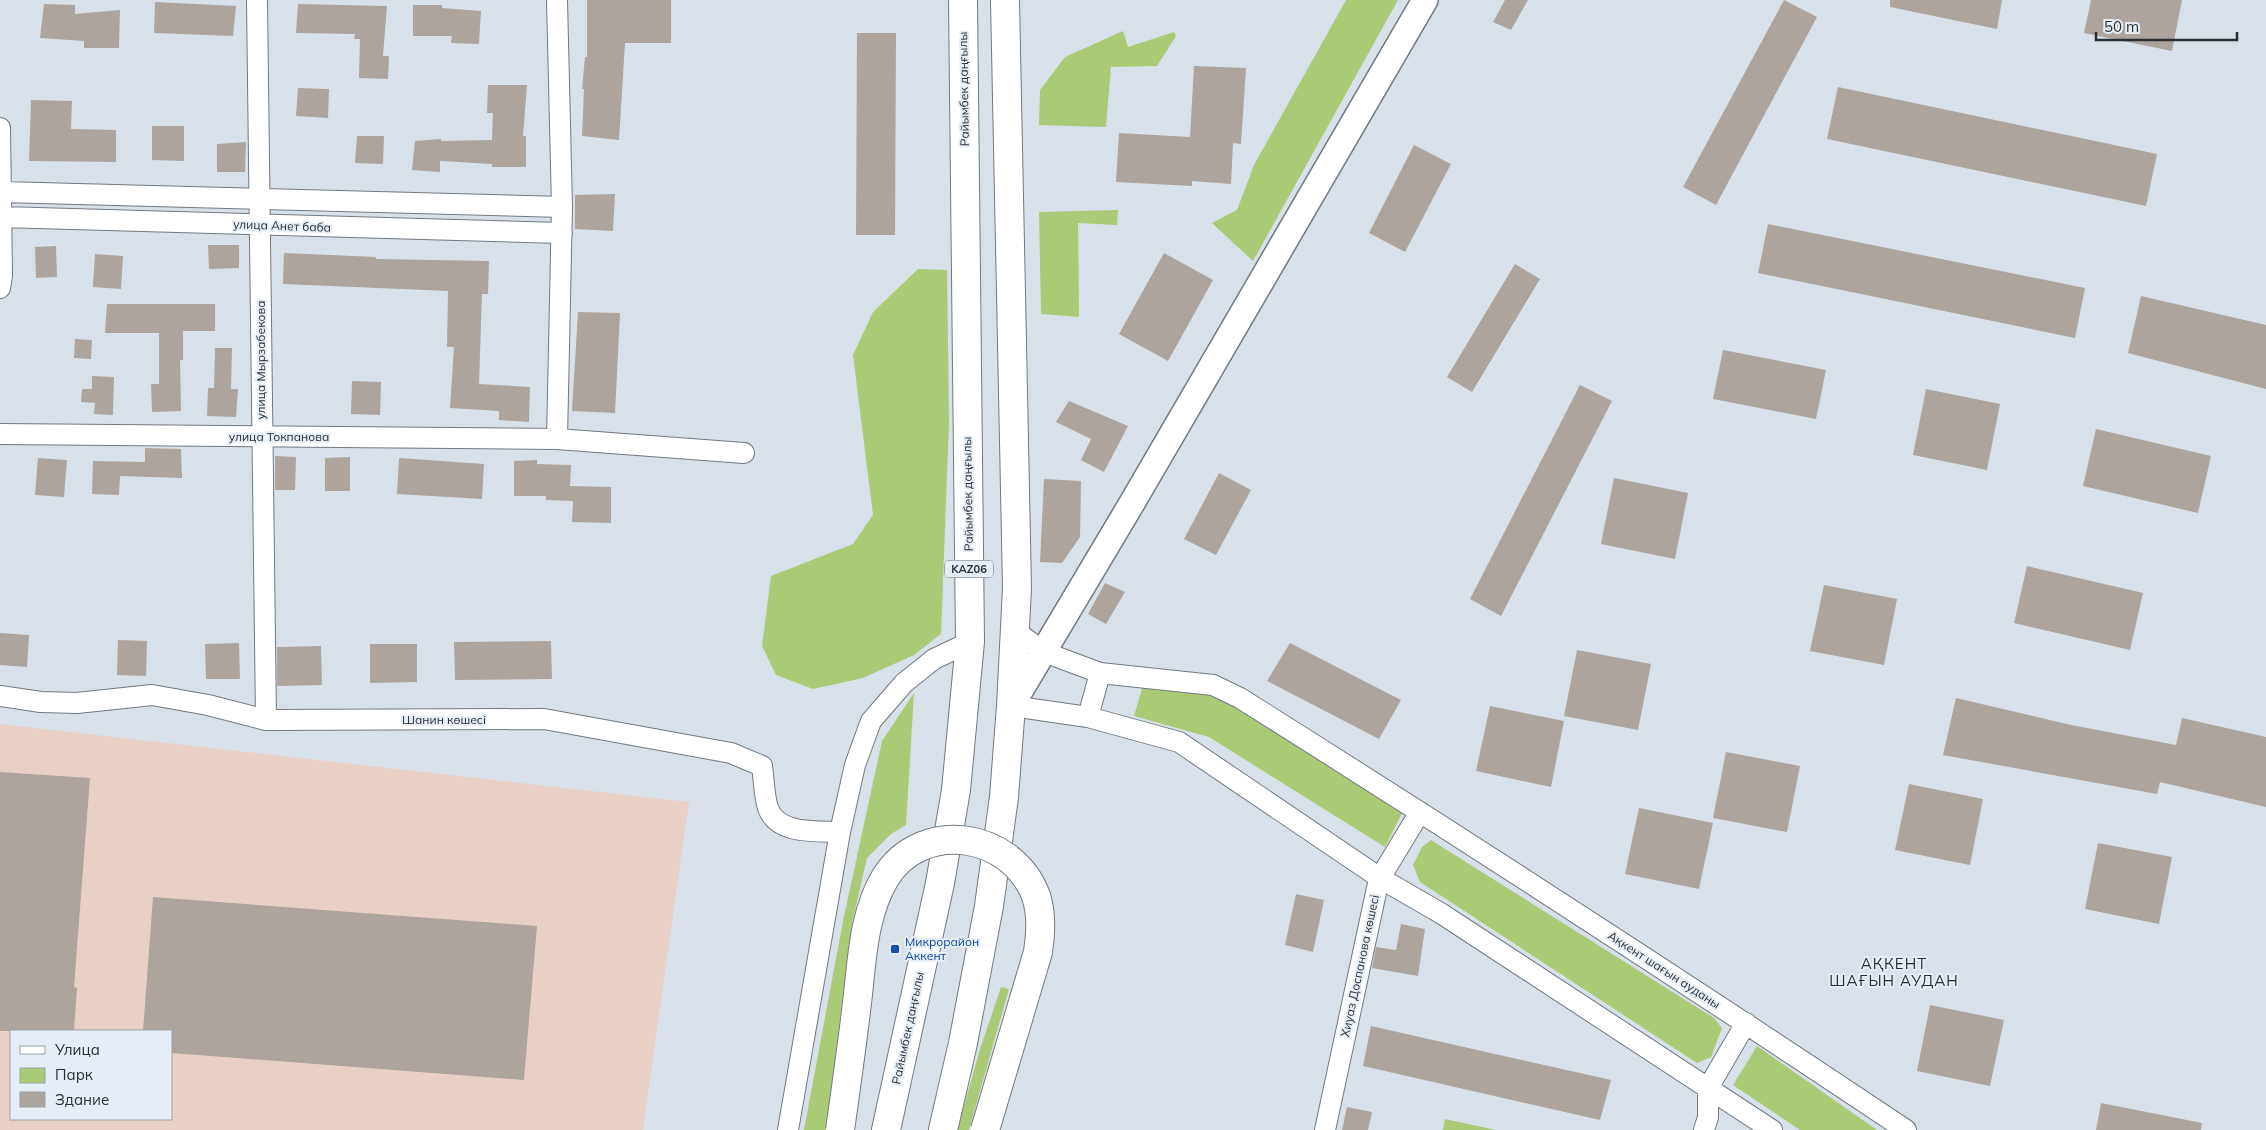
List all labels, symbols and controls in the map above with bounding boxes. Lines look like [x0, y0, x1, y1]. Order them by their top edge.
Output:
scale bar [2096, 10, 2237, 42]
text: 50 m [2104, 17, 2139, 36]
street label: Райымбек даңғылы [955, 32, 972, 146]
street label: улица Анет баба [233, 216, 331, 235]
street label: улица Мырзабекова [253, 300, 268, 420]
street label: улица Токпанова [229, 429, 329, 444]
street label: Райымбек даңғылы [959, 437, 976, 551]
road number: KАZ06 [945, 560, 993, 578]
street label: Шанин көшесі [402, 712, 486, 727]
street label: Хиуаз Доспанова көшесі [1337, 893, 1382, 1038]
street label: Ақкент шағын ауданы [1605, 928, 1723, 1012]
place label: Микрорайон Аккент [905, 934, 979, 963]
marker: Микрорайон Аккент [889, 943, 901, 955]
district label: АҚКЕНТ ШАҒЫН АУДАН [1829, 954, 1959, 990]
street label: Райымбек даңғылы [888, 970, 927, 1086]
legend [10, 1030, 172, 1120]
text: Улица [54, 1040, 100, 1059]
text: Парк [55, 1065, 94, 1084]
text: Здание [55, 1090, 109, 1109]

